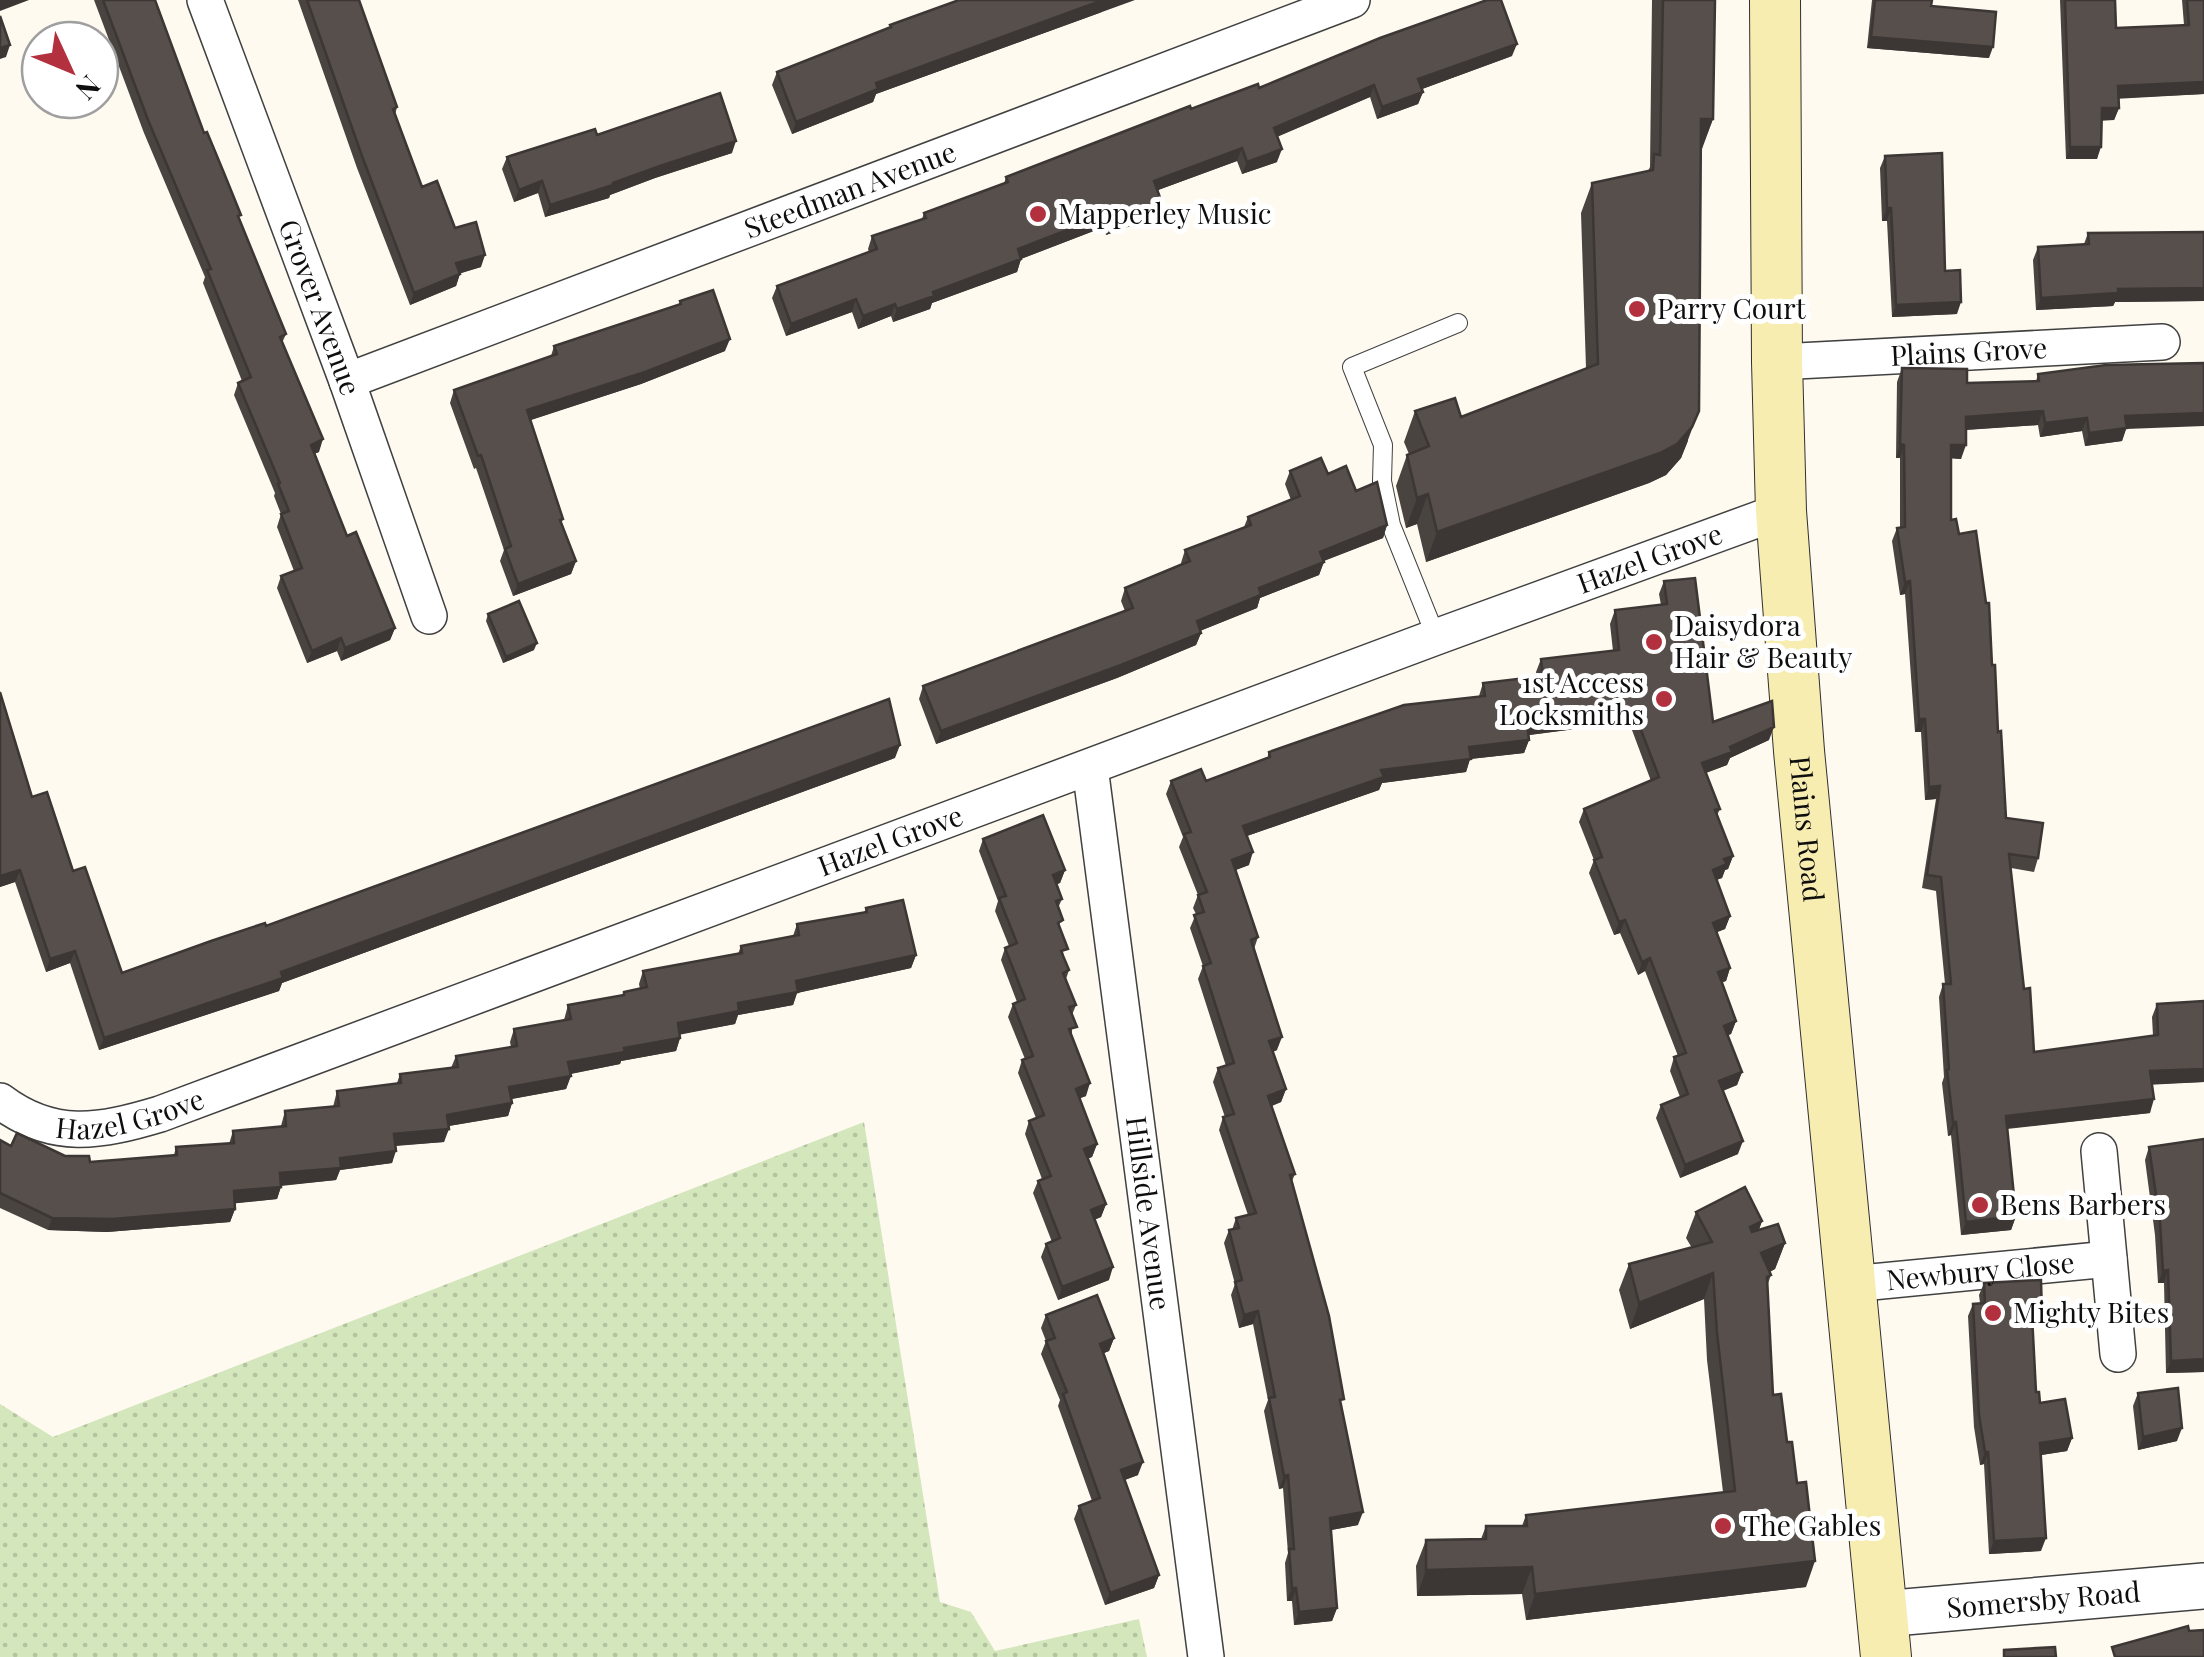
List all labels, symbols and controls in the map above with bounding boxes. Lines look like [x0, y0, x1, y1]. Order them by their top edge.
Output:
north arrow [20, 20, 120, 120]
text: N [69, 68, 109, 109]
street label: Steedman Avenue [738, 132, 961, 246]
place label: Mapperley Music [1058, 194, 1271, 231]
marker: Mapperley Music [1027, 203, 1049, 225]
street label: Grover Avenue [271, 214, 370, 400]
place label: Parry Court [1657, 289, 1807, 326]
marker: Parry Court [1626, 298, 1648, 320]
street label: Plains Grove [1889, 328, 2048, 373]
street label: Hazel Grove [1572, 514, 1727, 601]
place label: Daisydora Hair & Beauty [1674, 606, 1852, 675]
marker: Daisydora Hair & Beauty [1643, 631, 1665, 653]
place label: 1st Access Locksmiths [1499, 663, 1644, 732]
marker: 1st Access Locksmiths [1653, 688, 1675, 710]
street label: Plains Road [1783, 754, 1833, 903]
street label: Hazel Grove [812, 796, 968, 883]
street label: Hazel Grove [54, 1079, 209, 1147]
street label: Hillside Avenue [1119, 1114, 1181, 1312]
place label: Bens Barbers [2000, 1185, 2166, 1222]
marker: Bens Barbers [1969, 1194, 1991, 1216]
street label: Newbury Close [1884, 1242, 2076, 1297]
place label: Mighty Bites [2013, 1293, 2169, 1330]
marker: Mighty Bites [1982, 1302, 2004, 1324]
place label: The Gables [1743, 1506, 1881, 1543]
marker: The Gables [1712, 1515, 1734, 1537]
street label: Somersby Road [1945, 1572, 2142, 1625]

